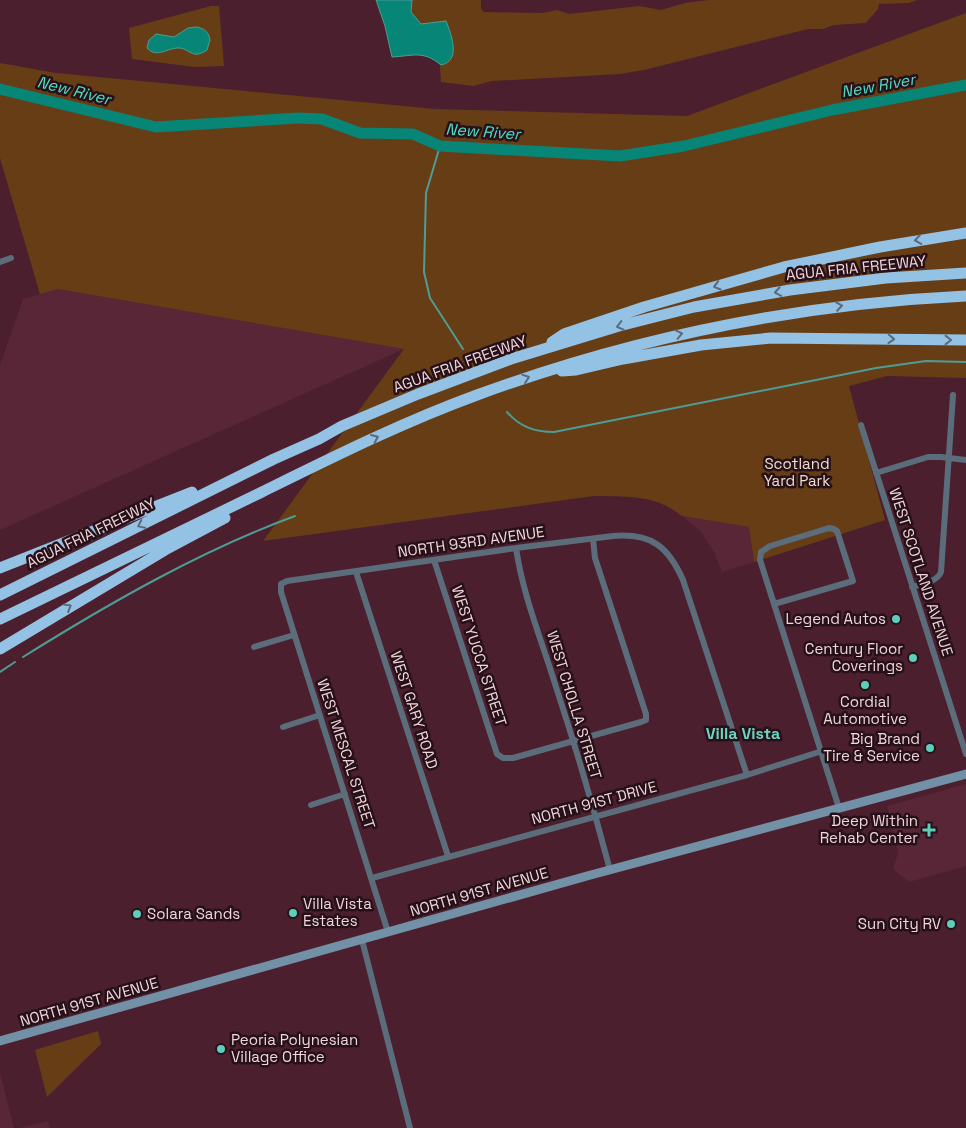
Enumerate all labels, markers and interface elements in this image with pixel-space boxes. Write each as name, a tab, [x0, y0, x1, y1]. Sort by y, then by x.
water label: New River	[839, 68, 919, 102]
water label: New River	[35, 71, 115, 110]
water label: New River	[445, 118, 523, 145]
one-way arrow	[913, 235, 922, 245]
street label: AGUA FRIA FREEWAY	[785, 251, 927, 284]
one-way arrow	[713, 281, 721, 291]
one-way arrow	[774, 286, 783, 296]
one-way arrow	[834, 302, 843, 312]
one-way arrow	[615, 320, 624, 331]
street label: AGUA FRIA FREEWAY	[390, 330, 529, 397]
one-way arrow	[674, 330, 682, 340]
one-way arrow	[887, 334, 895, 344]
one-way arrow	[944, 335, 952, 345]
one-way arrow	[521, 374, 530, 384]
one-way arrow	[370, 434, 379, 445]
park label: Scotland Yard Park	[764, 454, 830, 490]
street label: WEST SCOTLAND AVENUE	[885, 485, 958, 658]
street label: AGUA FRIA FREEWAY	[23, 493, 158, 572]
one-way arrow	[137, 519, 146, 529]
street label: NORTH 93RD AVENUE	[396, 522, 545, 561]
street label: WEST YUCCA STREET	[448, 583, 511, 729]
one-way arrow	[62, 604, 71, 614]
place label: Legend Autos	[786, 609, 886, 628]
marker: Legend Autos	[890, 613, 902, 625]
street label: WEST CHOLLA STREET	[543, 628, 606, 782]
place label: Century Floor Coverings	[805, 639, 903, 675]
street label: WEST GARY ROAD	[386, 649, 442, 771]
marker: Century Floor Coverings	[907, 652, 919, 664]
street label: WEST MESCAL STREET	[313, 676, 380, 831]
marker: Cordial Automotive	[859, 679, 871, 691]
place label: Cordial Automotive	[823, 692, 907, 728]
district label: Villa Vista	[706, 723, 780, 744]
place label: Big Brand Tire & Service	[823, 729, 920, 765]
marker: Big Brand Tire & Service	[924, 742, 936, 754]
street label: NORTH 91ST DRIVE	[529, 777, 659, 828]
place label: Deep Within Rehab Center	[820, 811, 918, 847]
marker: Deep Within Rehab Center	[922, 823, 936, 837]
street label: NORTH 91ST AVENUE	[408, 863, 550, 920]
place label: Villa Vista Estates	[303, 894, 372, 930]
place label: Solara Sands	[147, 904, 240, 923]
marker: Villa Vista Estates	[287, 907, 299, 919]
marker: Solara Sands	[131, 908, 143, 920]
place label: Sun City RV	[858, 914, 941, 933]
marker: Sun City RV	[945, 918, 957, 930]
street label: NORTH 91ST AVENUE	[18, 973, 160, 1030]
place label: Peoria Polynesian Village Office	[231, 1030, 358, 1066]
marker: Peoria Polynesian Village Office	[215, 1043, 227, 1055]

